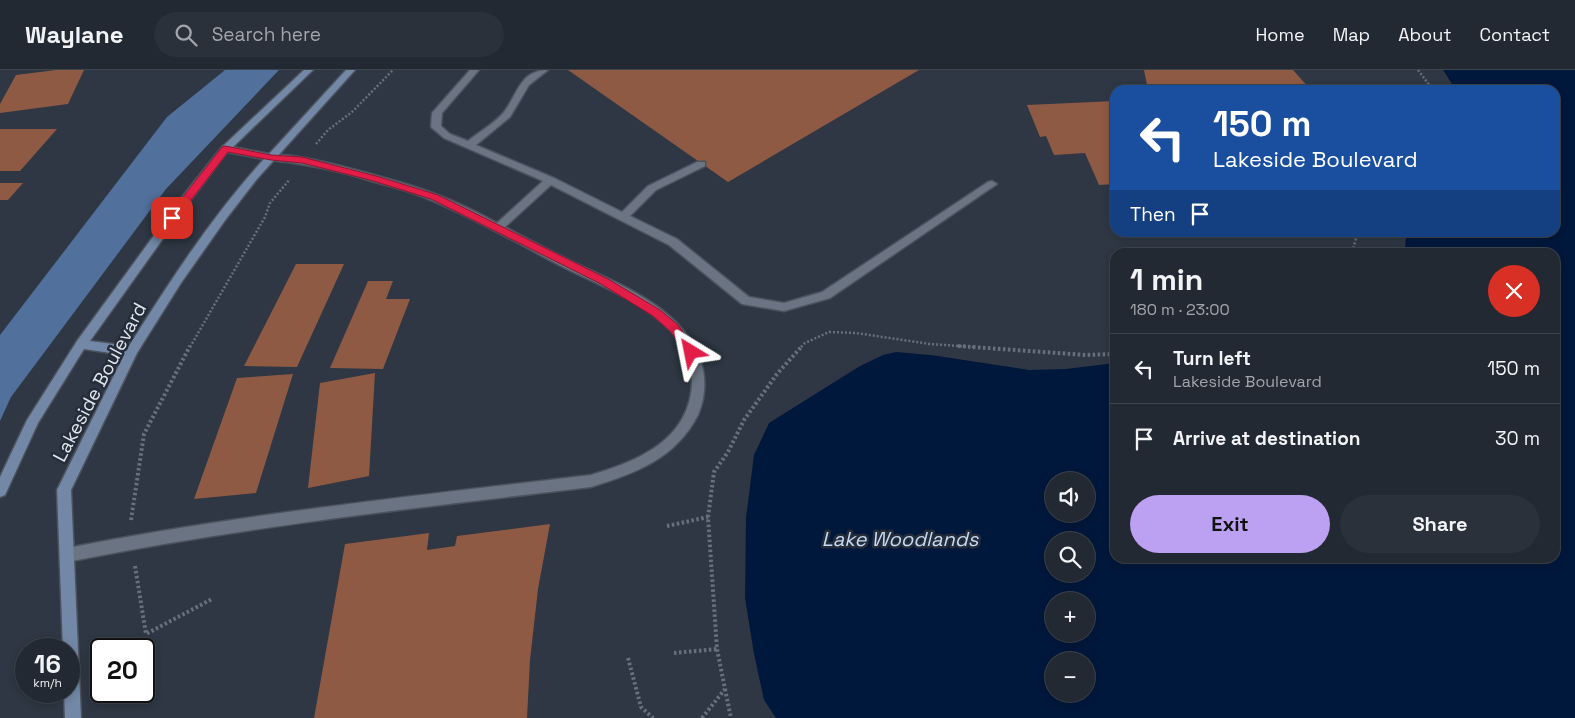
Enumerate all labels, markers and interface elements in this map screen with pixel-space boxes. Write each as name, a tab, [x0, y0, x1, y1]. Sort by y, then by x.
search box	[154, 12, 504, 57]
text: Waylane	[25, 19, 124, 50]
icon: search	[172, 21, 200, 49]
text: Search here	[212, 22, 321, 47]
text: Home	[1256, 23, 1305, 46]
text: Map	[1333, 23, 1370, 46]
text: About	[1398, 23, 1452, 46]
text: Contact	[1480, 23, 1550, 46]
text: 150 m	[1213, 102, 1311, 146]
icon: left	[1130, 105, 1195, 170]
text: Lakeside Boulevard	[1213, 145, 1418, 173]
pin	[151, 197, 193, 239]
icon: arrive	[1186, 200, 1214, 228]
text: Then	[1130, 202, 1176, 227]
icon: arrive	[158, 204, 186, 232]
text: 1 min	[1130, 260, 1203, 299]
button: close	[1488, 265, 1540, 317]
street label: Lakeside Boulevard	[47, 298, 152, 466]
text: 180 m · 23:00	[1130, 299, 1230, 320]
position arrow	[664, 325, 716, 377]
text: Turn left	[1173, 346, 1251, 371]
icon: left	[1130, 355, 1158, 383]
text: 150 m	[1487, 356, 1540, 381]
text: Lakeside Boulevard	[1173, 371, 1322, 392]
icon: arrive	[1130, 425, 1158, 453]
text: Arrive at destination	[1173, 426, 1361, 451]
text: 30 m	[1495, 426, 1540, 451]
map controls	[1045, 472, 1095, 702]
button: sound	[1045, 472, 1095, 522]
button: Exit	[1130, 495, 1330, 553]
button: Share	[1340, 495, 1540, 553]
water label: Lake Woodlands	[822, 526, 980, 552]
button: search	[1045, 532, 1095, 582]
button: +	[1045, 592, 1095, 642]
speed limit sign: 20	[90, 638, 155, 703]
text: 16	[34, 648, 61, 680]
button: −	[1045, 652, 1095, 702]
text: km/h	[33, 675, 62, 691]

